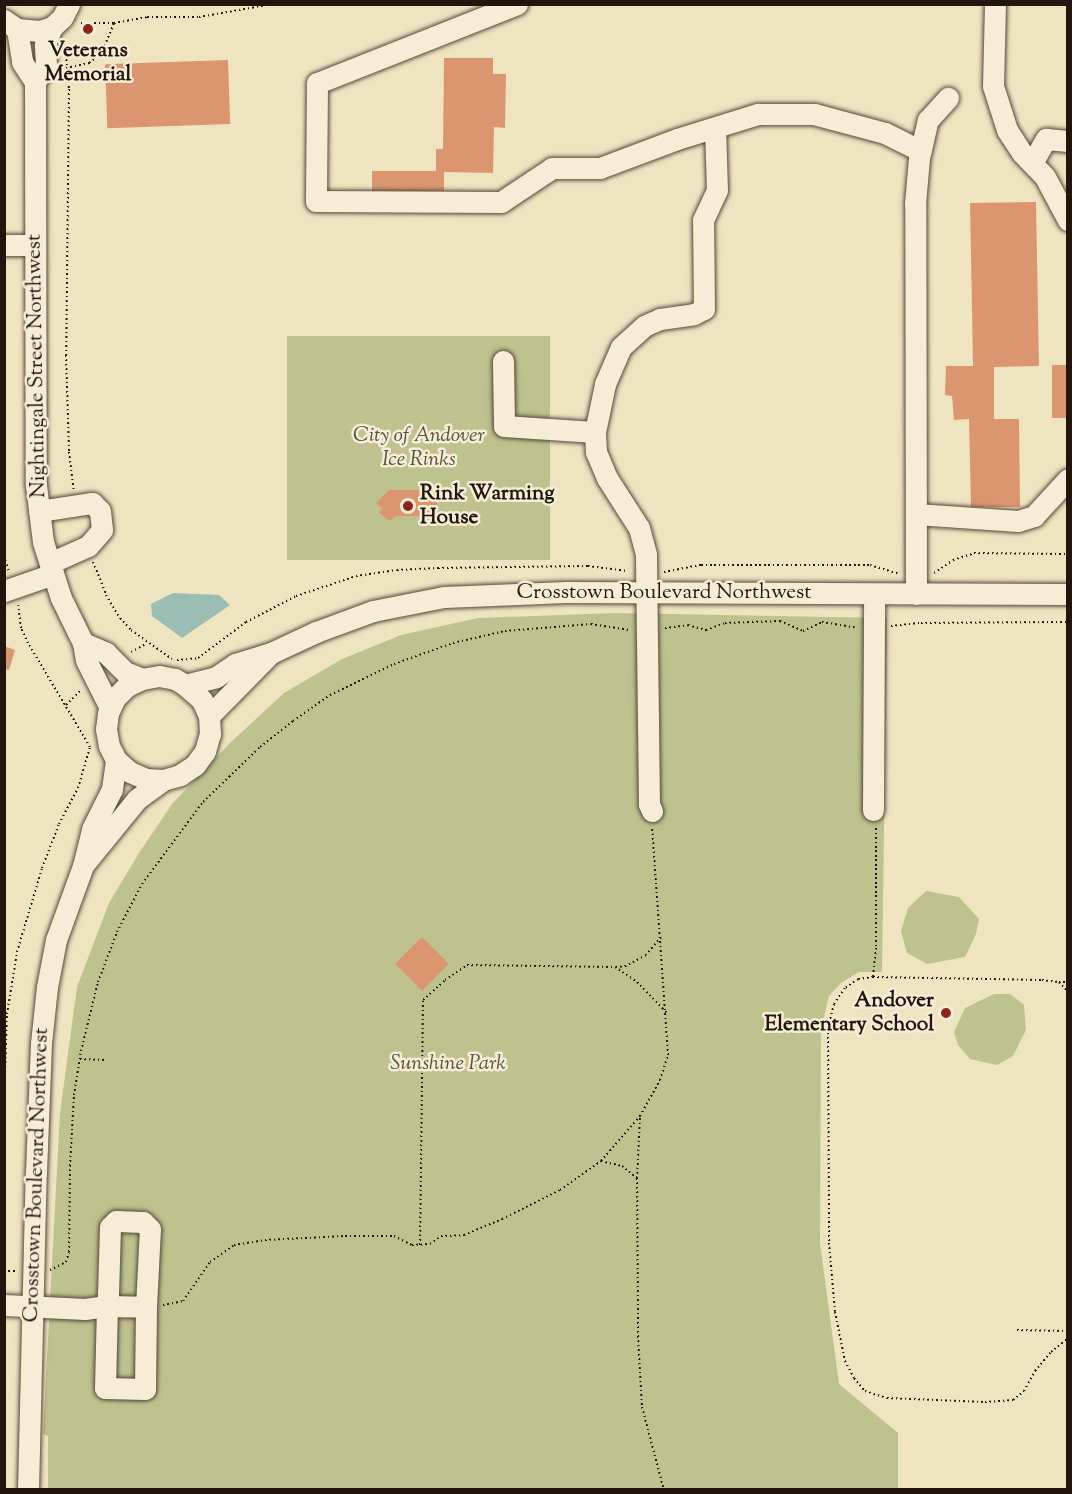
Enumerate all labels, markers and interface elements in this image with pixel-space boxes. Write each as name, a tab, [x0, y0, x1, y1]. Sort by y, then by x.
marker: Veterans Memorial	[81, 22, 95, 36]
place label: Veterans Memorial	[45, 38, 131, 88]
street label: Nightingale Street Northwest	[22, 234, 52, 498]
park label: City of Andover Ice Rinks	[353, 423, 485, 473]
place label: Rink Warming House	[420, 481, 555, 531]
marker: Rink Warming House	[401, 499, 415, 513]
street label: Crosstown Boulevard Northwest	[516, 580, 812, 606]
place label: Andover Elementary School	[765, 988, 934, 1038]
marker: Andover Elementary School	[939, 1006, 953, 1020]
street label: Crosstown Boulevard Northwest	[19, 1027, 55, 1323]
park label: Sunshine Park	[390, 1051, 506, 1077]

